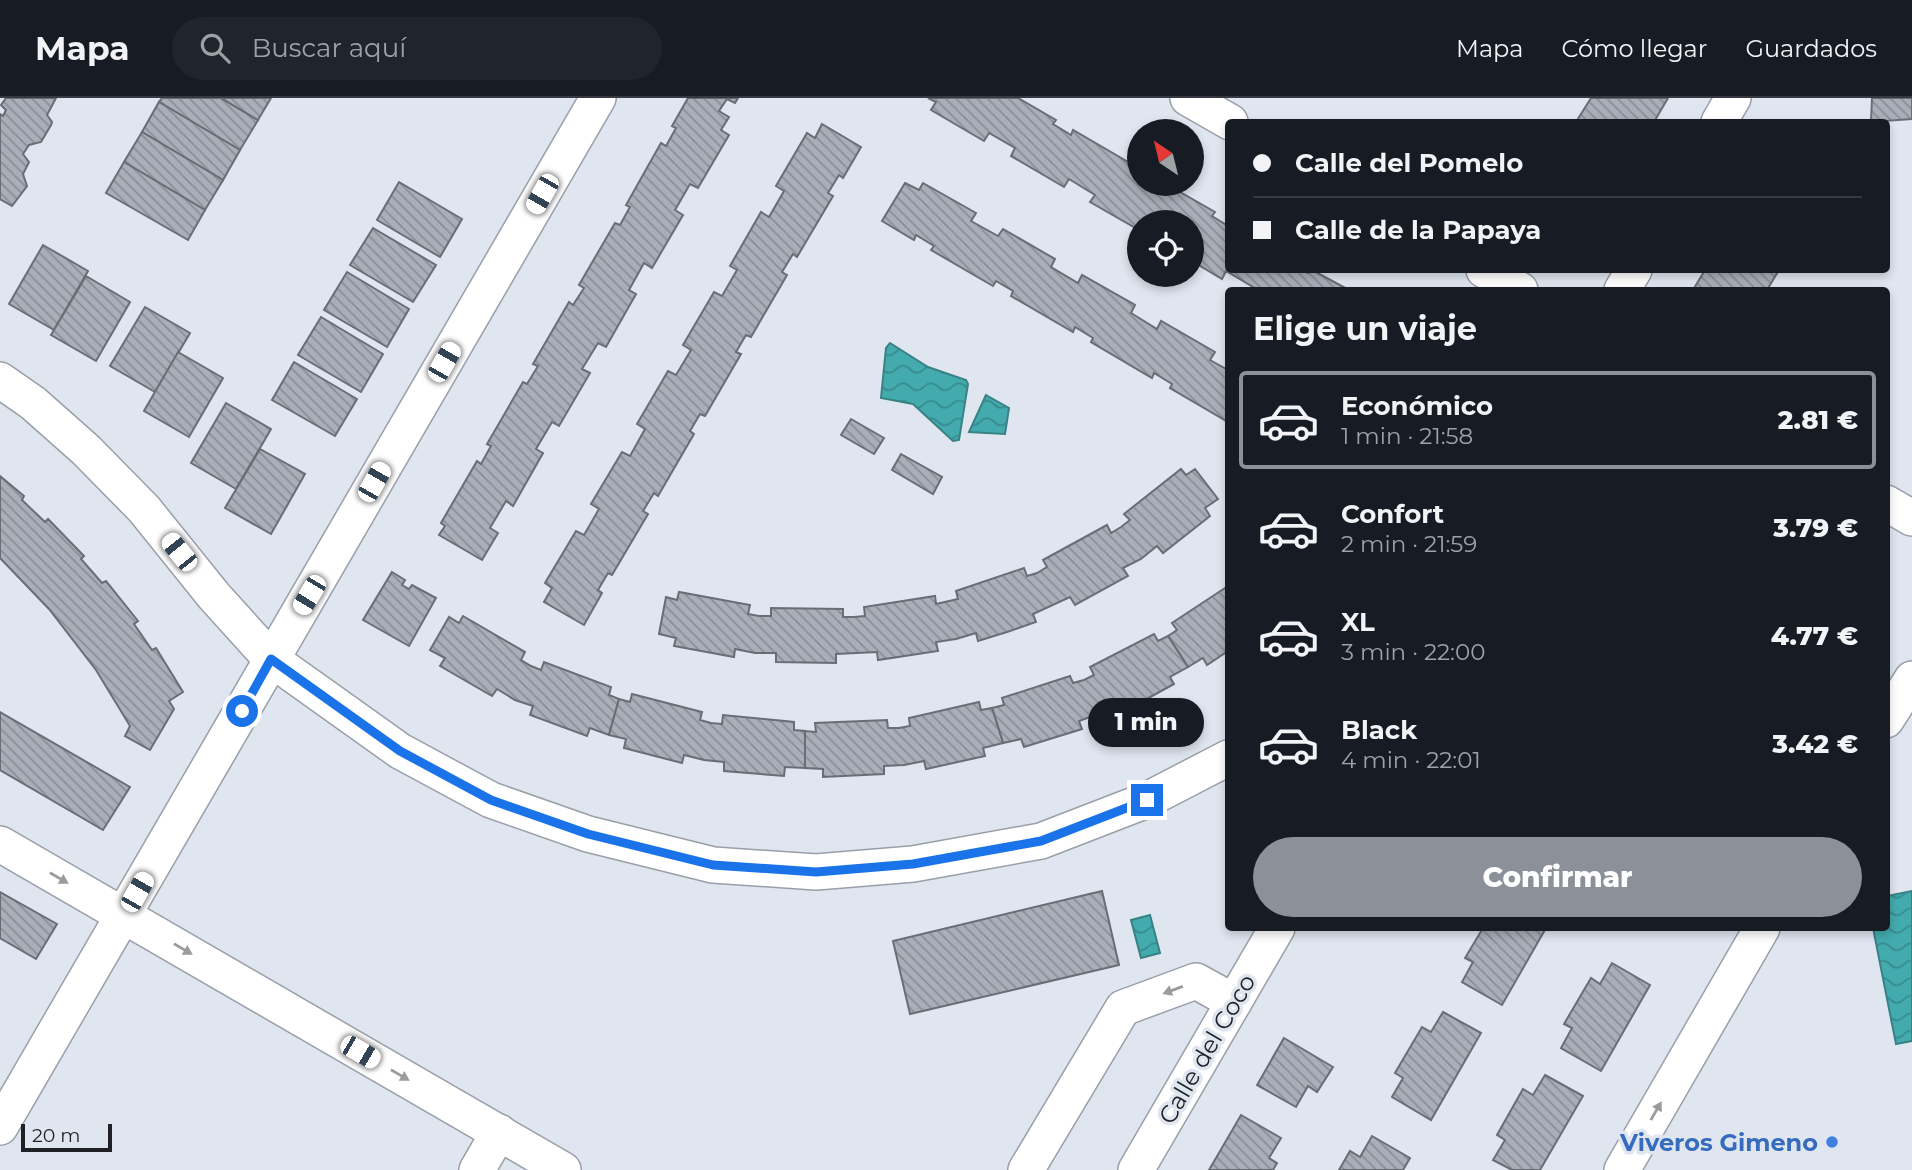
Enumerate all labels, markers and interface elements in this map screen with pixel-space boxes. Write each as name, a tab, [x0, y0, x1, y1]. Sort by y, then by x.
search box	[172, 17, 662, 80]
text: Mapa	[35, 28, 130, 68]
icon: search	[196, 29, 234, 67]
text: Buscar aquí	[252, 32, 406, 64]
text: Mapa	[1456, 34, 1523, 63]
text: Cómo llegar	[1561, 34, 1707, 63]
text: Guardados	[1745, 34, 1877, 63]
north arrow	[1127, 119, 1204, 196]
map controls	[1127, 119, 1204, 287]
text: Calle del Pomelo	[1295, 147, 1523, 179]
car	[523, 171, 562, 217]
button: locate	[1127, 210, 1204, 287]
text: Calle de la Papaya	[1295, 214, 1541, 246]
text: Elige un viaje	[1253, 309, 1477, 348]
car	[425, 339, 464, 385]
icon: car	[1257, 389, 1320, 452]
text: Económico	[1341, 390, 1493, 422]
text: 2.81 €	[1778, 404, 1858, 436]
text: 1 min · 21:58	[1341, 422, 1473, 450]
car	[355, 459, 394, 505]
icon: car	[1257, 497, 1320, 560]
text: Confort	[1341, 498, 1444, 530]
text: 3.79 €	[1773, 512, 1858, 544]
car	[158, 529, 201, 575]
text: 2 min · 21:59	[1341, 530, 1477, 558]
car	[290, 572, 329, 618]
icon: car	[1257, 605, 1320, 668]
text: XL	[1341, 606, 1375, 638]
text: 4.77 €	[1771, 620, 1858, 652]
text: 3 min · 22:00	[1341, 638, 1485, 666]
route start	[226, 695, 258, 727]
callout: 1 min	[1089, 698, 1205, 748]
text: 1 min	[1114, 708, 1178, 736]
icon: car	[1257, 713, 1320, 776]
text: Black	[1341, 714, 1417, 746]
text: 3.42 €	[1772, 728, 1858, 760]
text: 4 min · 22:01	[1341, 746, 1481, 774]
route end	[1131, 784, 1163, 816]
button: Confirmar	[1253, 837, 1862, 917]
car	[118, 869, 157, 915]
one-way arrow	[50, 872, 69, 884]
one-way arrow	[173, 942, 192, 955]
street label: Calle del Coco	[1152, 969, 1262, 1129]
one-way arrow	[1162, 985, 1183, 996]
car	[337, 1032, 384, 1072]
one-way arrow	[391, 1069, 410, 1081]
one-way arrow	[1650, 1101, 1662, 1121]
scale bar	[21, 1121, 112, 1153]
text: 20 m	[32, 1124, 80, 1147]
place label: Viveros Gimeno	[1619, 1128, 1818, 1157]
marker: Viveros Gimeno	[1824, 1134, 1840, 1150]

